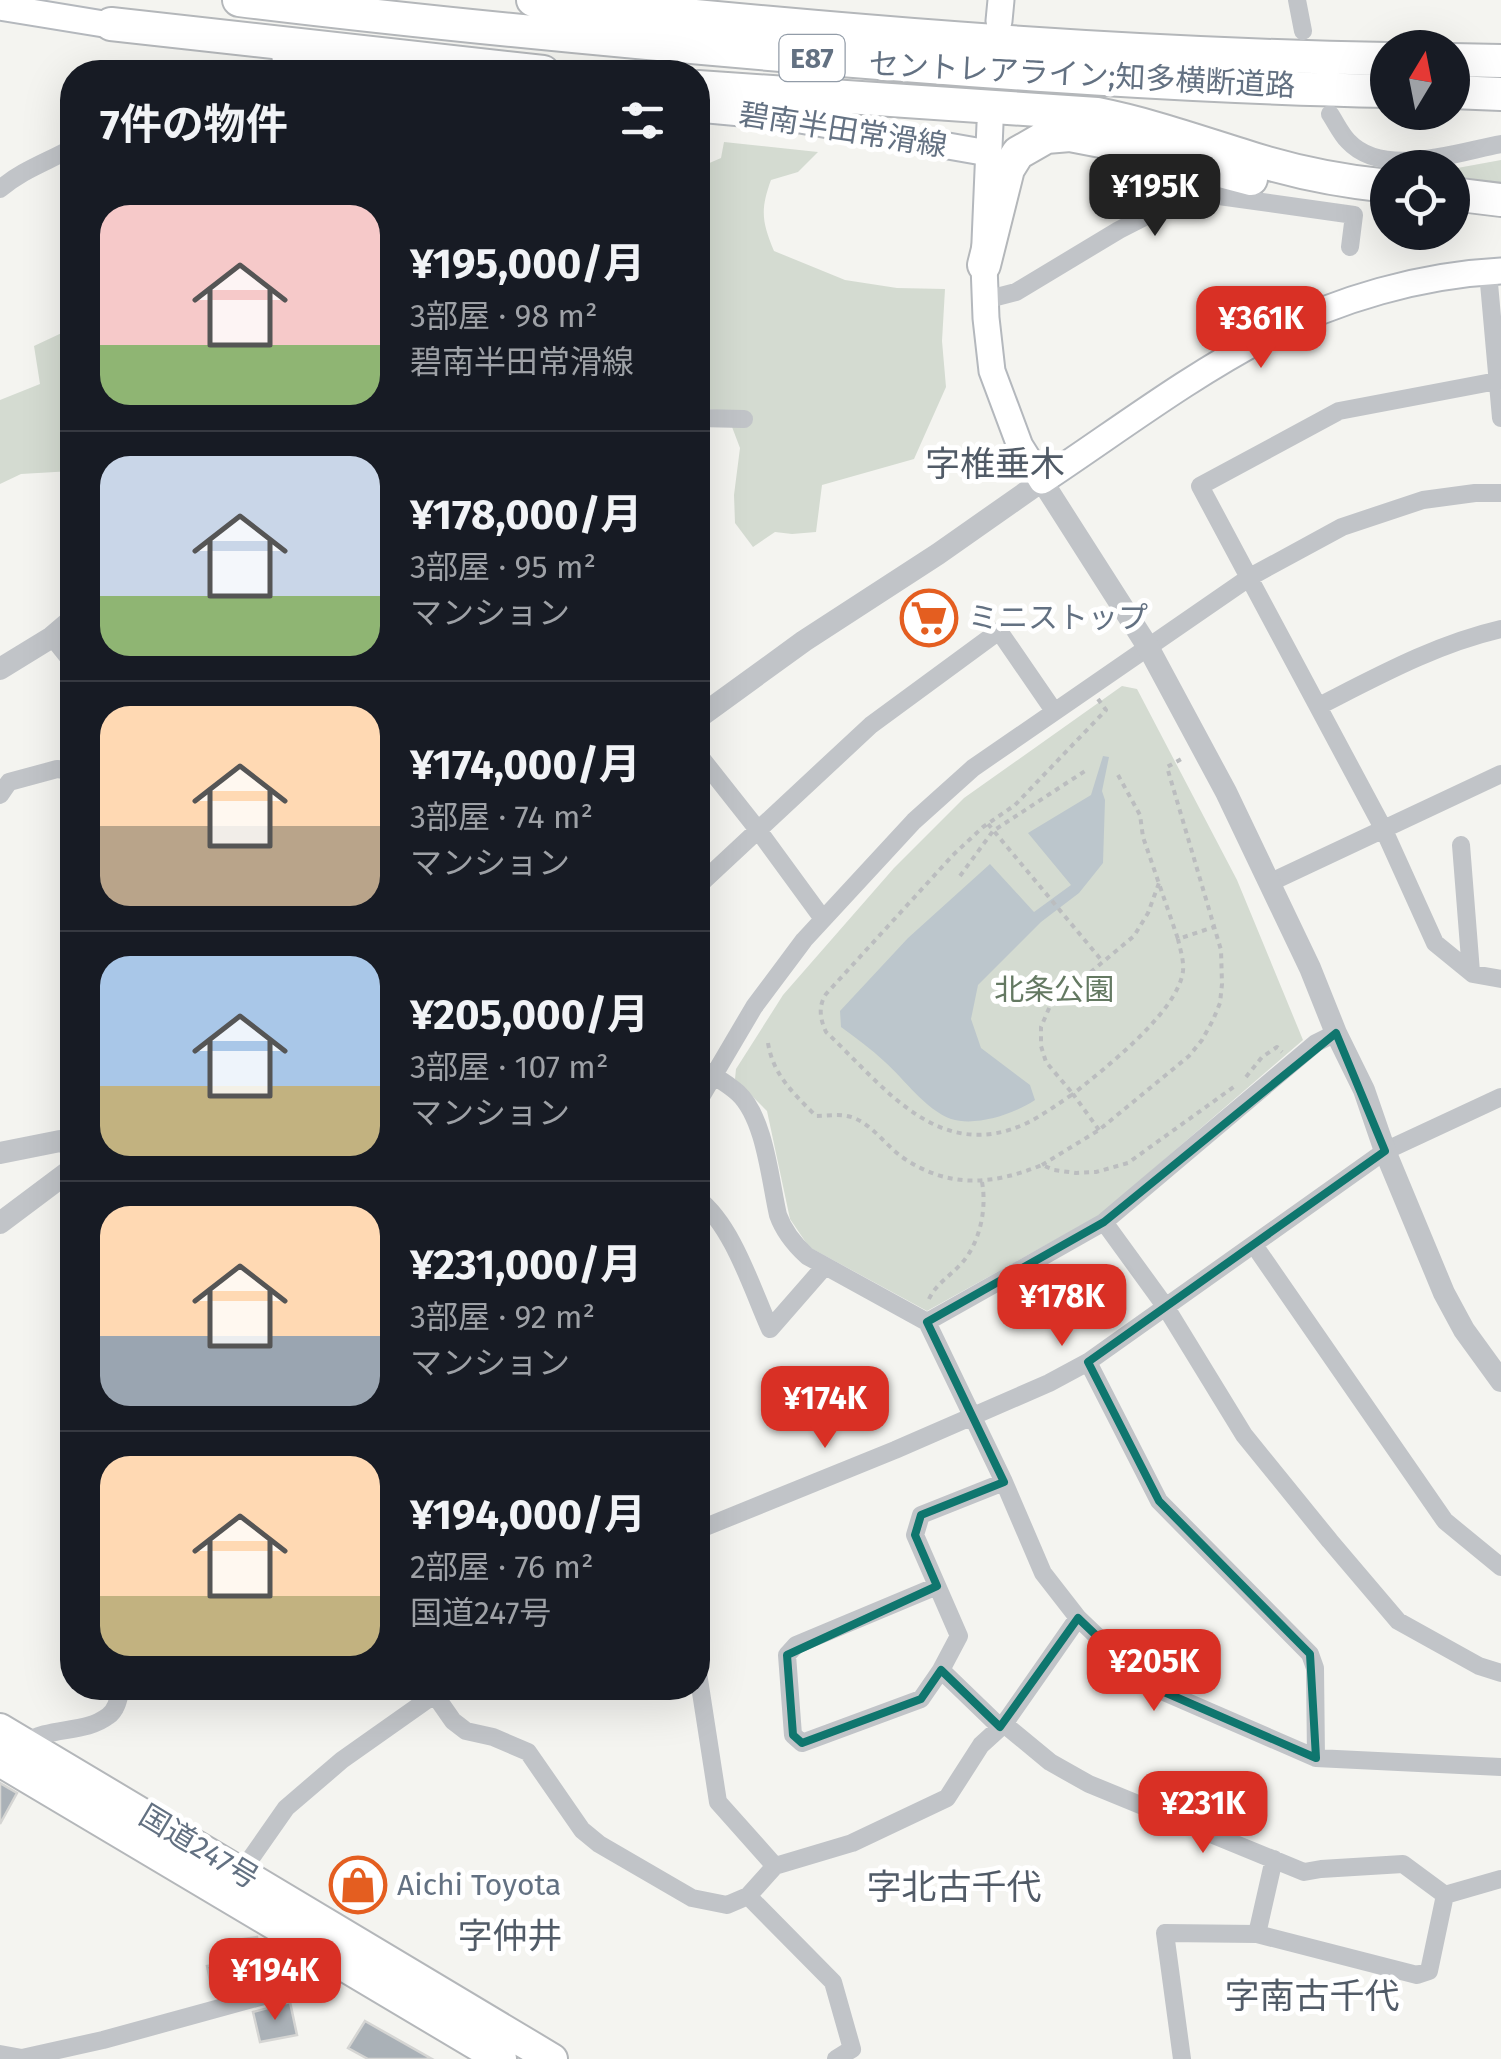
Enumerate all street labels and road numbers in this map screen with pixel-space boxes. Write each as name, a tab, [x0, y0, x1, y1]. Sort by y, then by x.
road number: E87	[780, 35, 844, 81]
street label: セントレアライン;知多横断道路	[868, 46, 1296, 104]
street label: 碧南半田常滑線	[736, 96, 950, 164]
street label: 国道247号	[133, 1797, 265, 1897]

